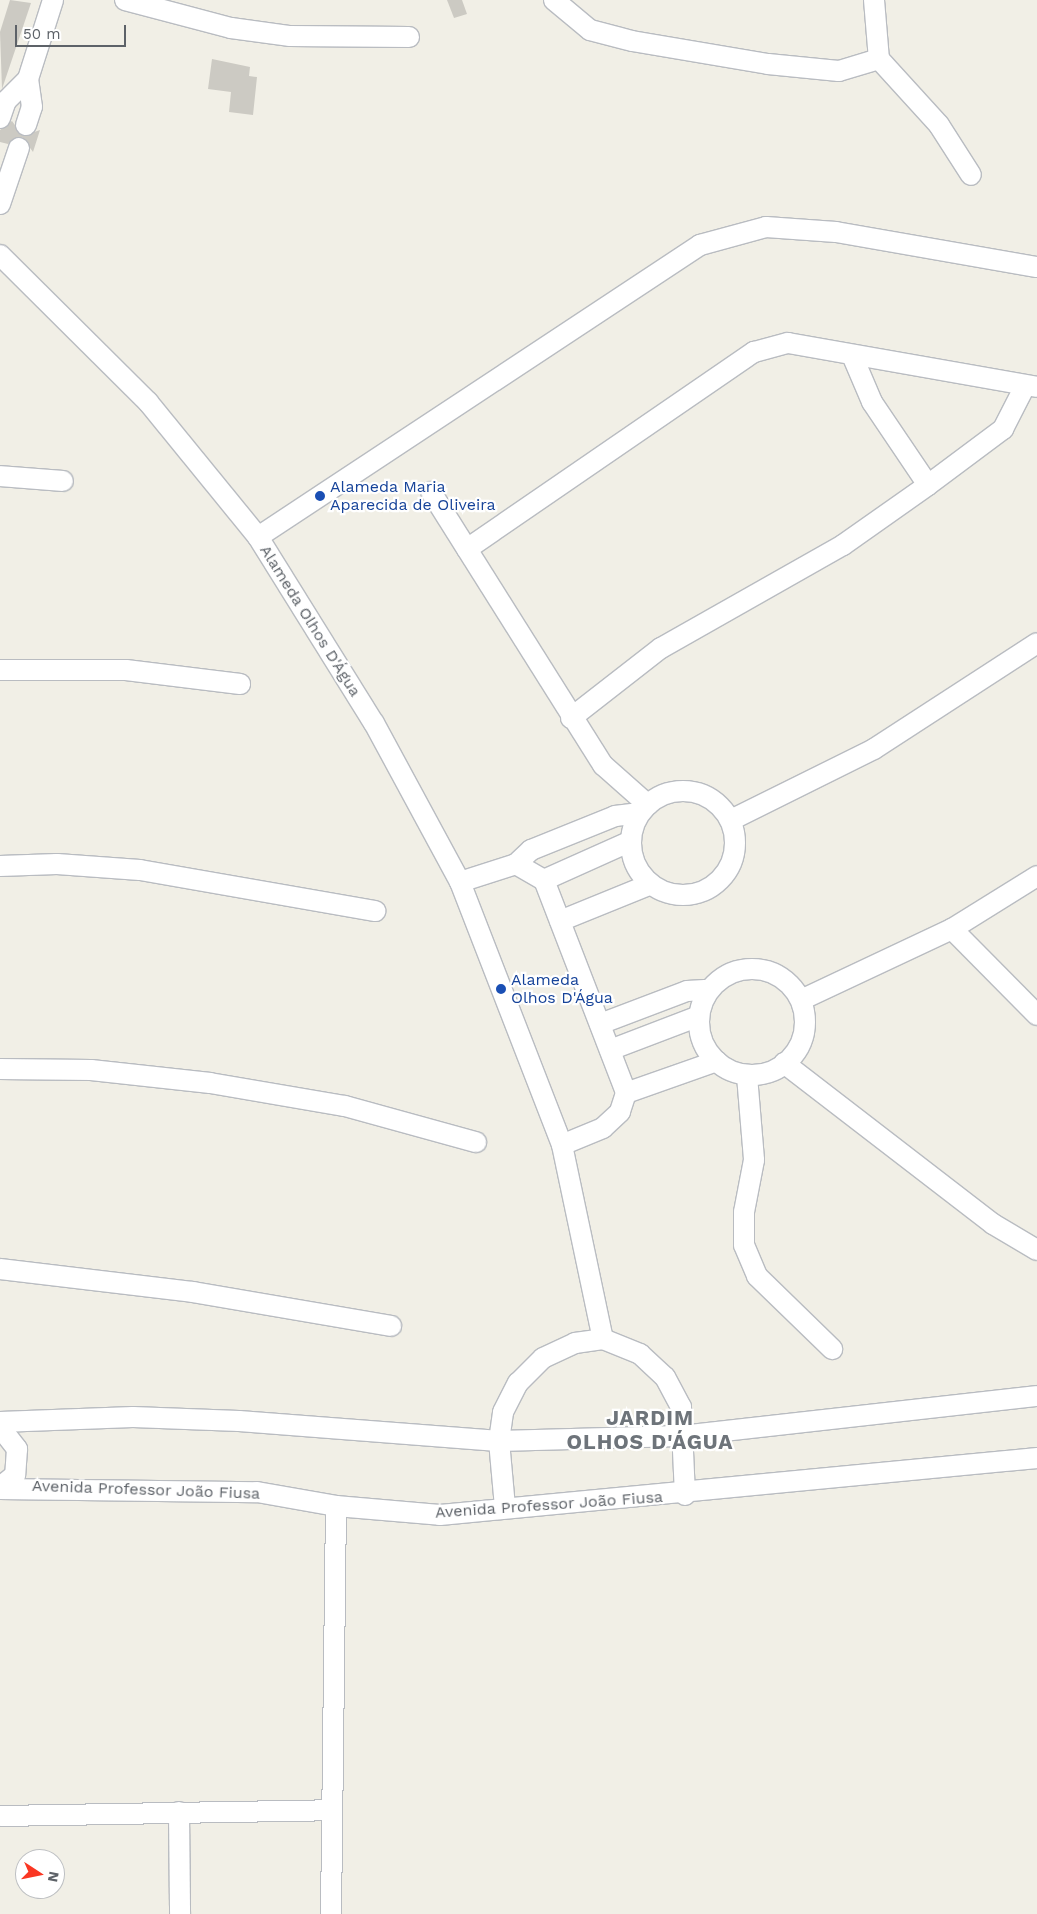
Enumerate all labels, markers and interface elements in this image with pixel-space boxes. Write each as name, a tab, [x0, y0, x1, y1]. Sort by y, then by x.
scale bar	[18, 15, 129, 47]
text: 50 m	[23, 25, 60, 43]
place label: Alameda Maria Aparecida de Oliveira	[330, 477, 496, 515]
marker: Alameda Maria Aparecida de Oliveira	[314, 490, 326, 502]
street label: Alameda Olhos D'Água	[255, 542, 365, 700]
place label: Alameda Olhos D'Água	[511, 970, 613, 1008]
marker: Alameda Olhos D'Água	[495, 983, 507, 995]
district label: JARDIM OLHOS D'ÁGUA	[565, 1405, 735, 1455]
street label: Avenida Professor João Fiusa	[31, 1476, 261, 1504]
street label: Avenida Professor João Fiusa	[434, 1487, 664, 1523]
north arrow	[15, 1849, 65, 1899]
text: N	[45, 1870, 63, 1883]

